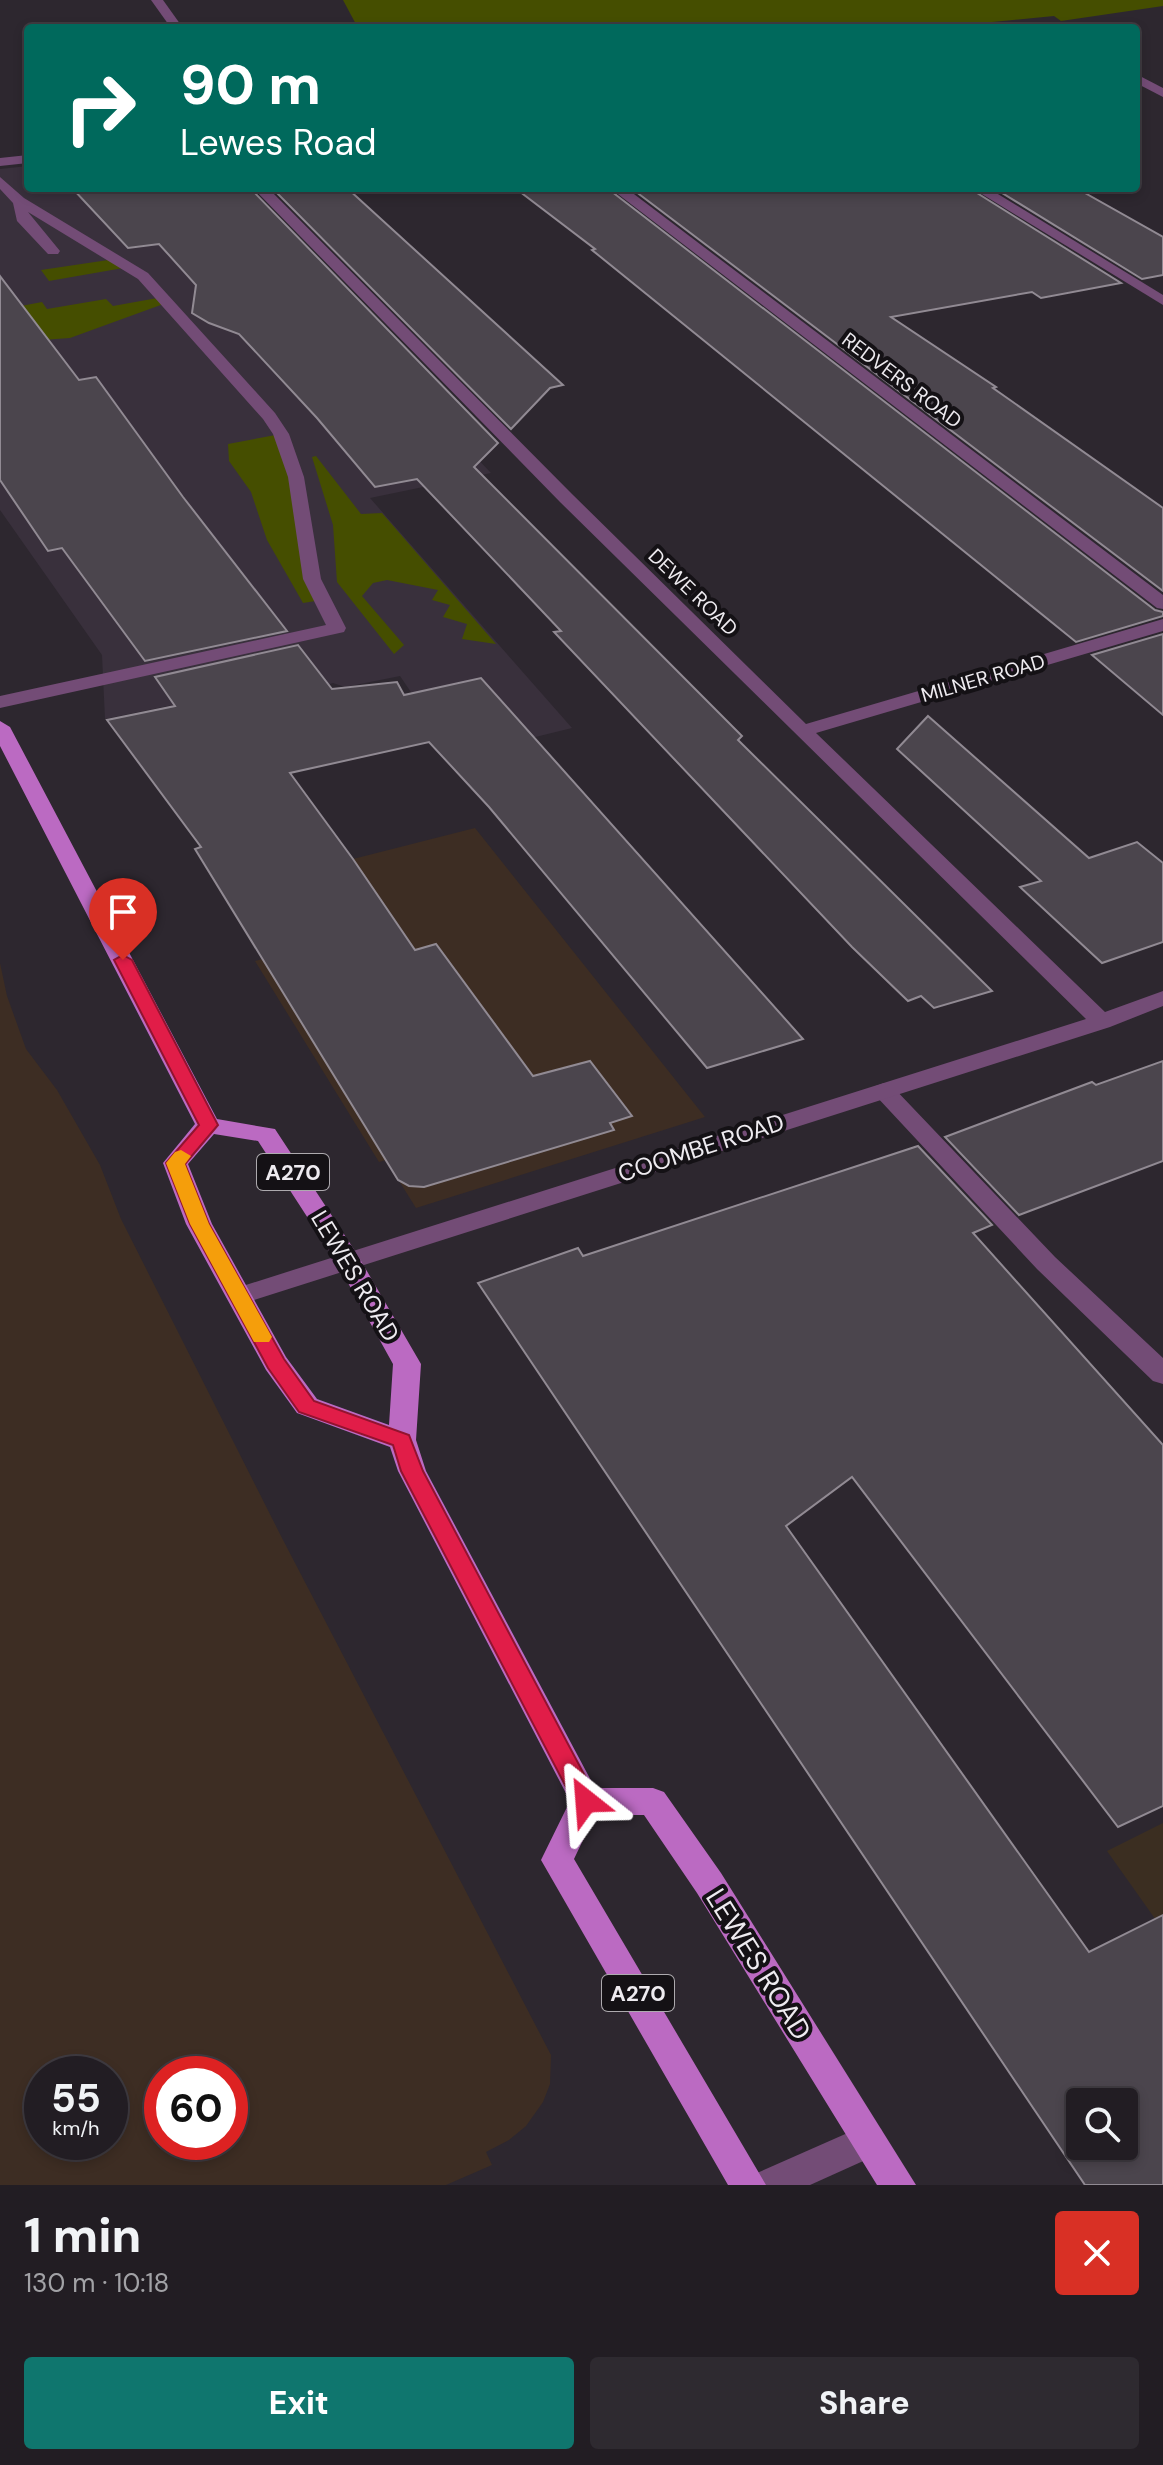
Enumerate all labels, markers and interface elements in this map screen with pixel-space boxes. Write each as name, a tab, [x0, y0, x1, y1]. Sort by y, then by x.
text: 90 m	[180, 48, 321, 121]
icon: right	[48, 56, 152, 160]
text: Lewes Road	[180, 119, 377, 166]
street label: REDVERS ROAD	[837, 327, 967, 433]
street label: DEWE ROAD	[643, 543, 743, 641]
street label: MILNER ROAD	[918, 648, 1048, 708]
pin	[89, 878, 157, 960]
icon: arrive	[101, 890, 145, 934]
street label: COOMBE ROAD	[614, 1106, 788, 1189]
road number: A270	[257, 1154, 329, 1190]
street label: LEWES ROAD	[304, 1205, 407, 1347]
position arrow	[544, 1759, 628, 1843]
street label: LEWES ROAD	[697, 1882, 820, 2047]
road number: A270	[602, 1975, 674, 2011]
speed limit sign: 60	[144, 2056, 248, 2160]
text: 55	[51, 2072, 101, 2124]
map controls	[1066, 2088, 1138, 2160]
button: search	[1066, 2088, 1138, 2160]
text: km/h	[52, 2115, 100, 2141]
text: 1 min	[24, 2204, 141, 2267]
button: close	[1055, 2211, 1139, 2295]
text: 130 m · 10:18	[24, 2266, 169, 2300]
button: Exit	[24, 2357, 574, 2449]
button: Share	[590, 2357, 1139, 2449]

